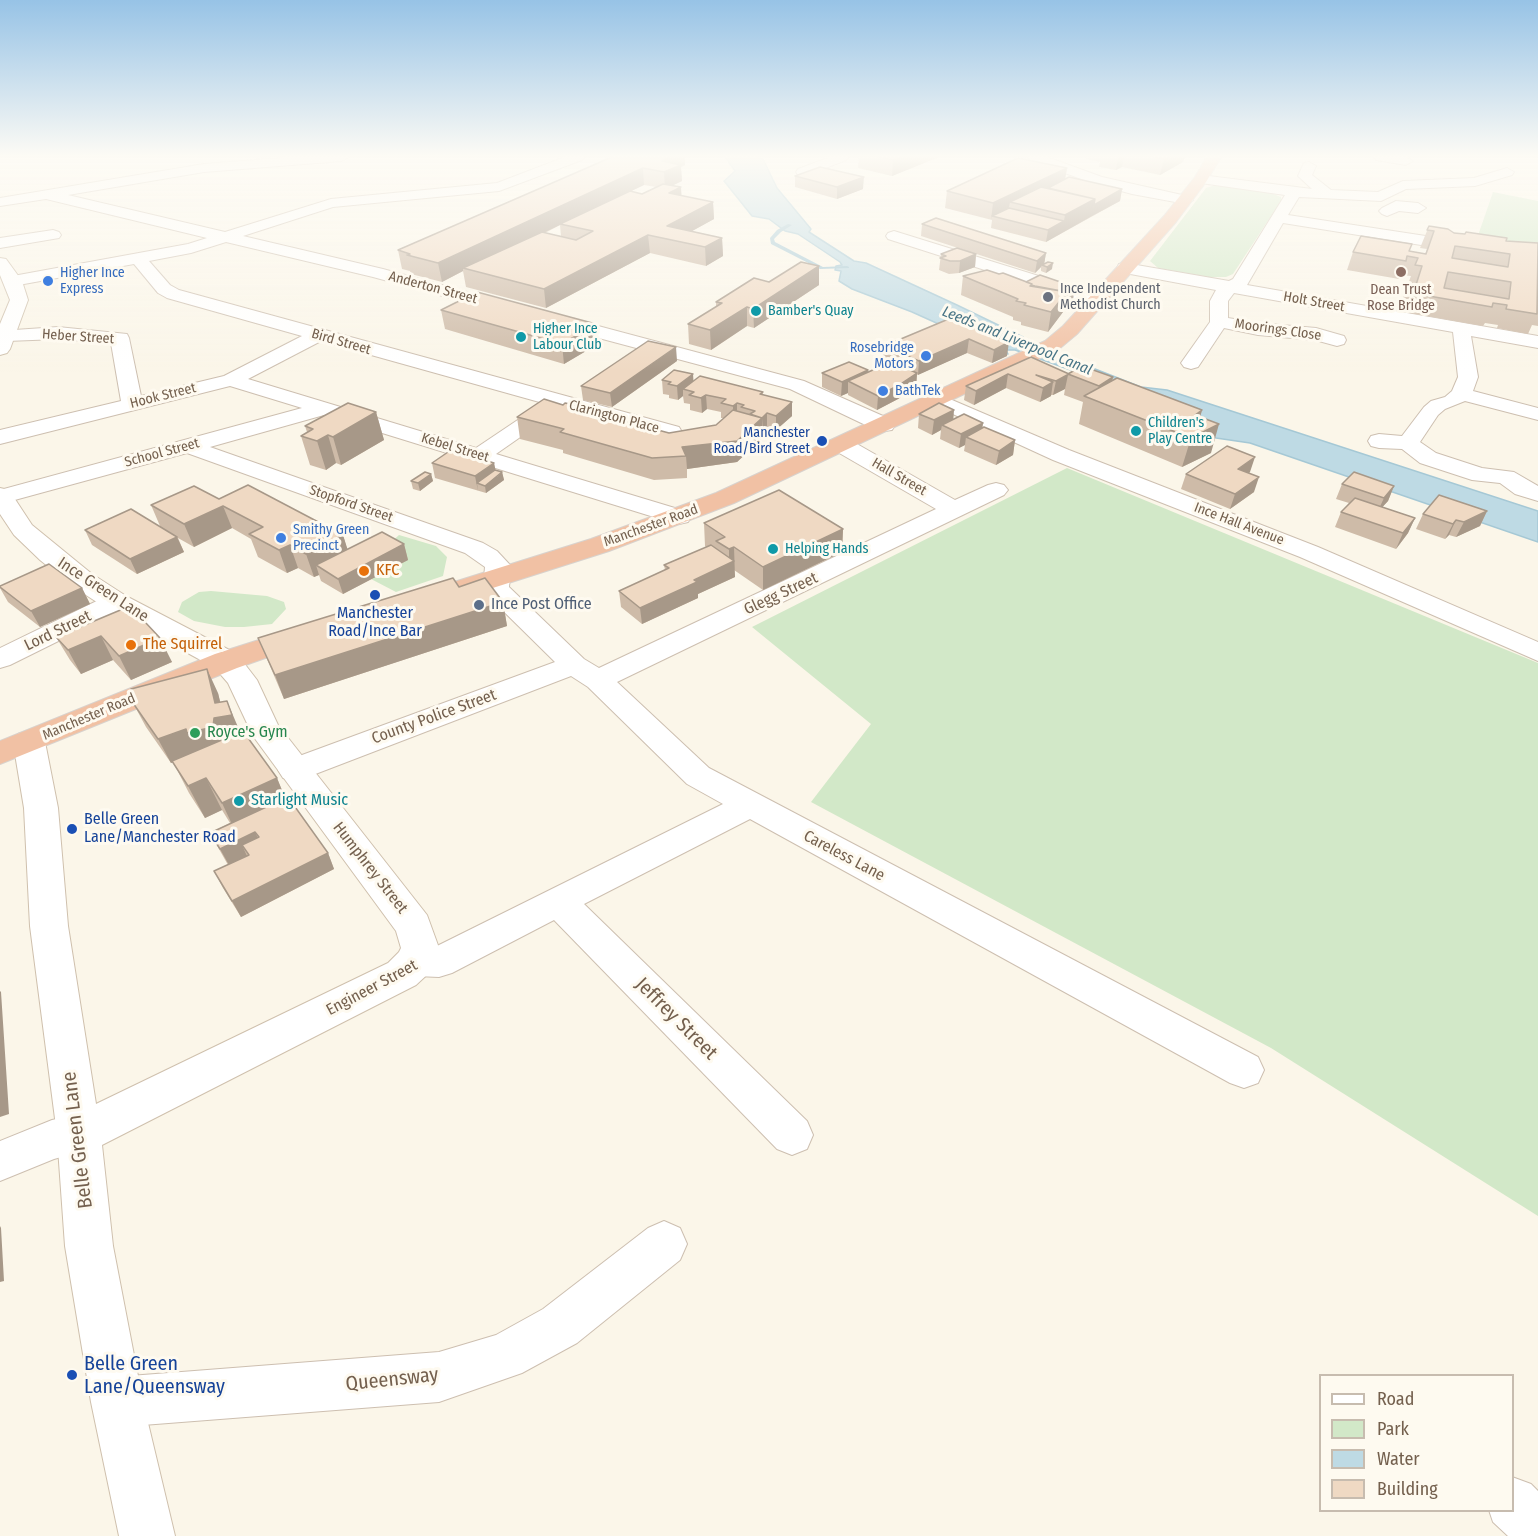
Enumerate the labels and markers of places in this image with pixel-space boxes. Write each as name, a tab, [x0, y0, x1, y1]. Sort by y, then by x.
place label: Higher Ince Express	[60, 265, 125, 298]
marker: Dean Trust Rose Bridge	[1394, 265, 1408, 279]
marker: Higher Ince Express	[41, 274, 55, 288]
place label: Ince Independent Methodist Church	[1060, 281, 1161, 314]
place label: Dean Trust Rose Bridge	[1367, 282, 1435, 314]
marker: Ince Independent Methodist Church	[1041, 290, 1055, 304]
place label: Bamber's Quay	[768, 303, 854, 319]
marker: Bamber's Quay	[749, 304, 763, 318]
place label: Higher Ince Labour Club	[533, 321, 602, 354]
marker: Higher Ince Labour Club	[514, 330, 528, 344]
place label: Rosebridge Motors	[850, 340, 914, 372]
marker: Rosebridge Motors	[919, 349, 933, 363]
place label: BathTek	[895, 383, 941, 399]
marker: BathTek	[876, 384, 890, 398]
place label: Children's Play Centre	[1148, 415, 1212, 448]
marker: Children's Play Centre	[1129, 424, 1143, 438]
place label: Manchester Road/Bird Street	[714, 425, 810, 458]
marker: Manchester Road/Bird Street	[815, 434, 829, 448]
place label: Smithy Green Precinct	[293, 522, 369, 554]
marker: Smithy Green Precinct	[274, 531, 288, 545]
place label: Helping Hands	[785, 541, 869, 557]
marker: Helping Hands	[766, 542, 780, 556]
place label: KFC	[376, 561, 399, 581]
marker: KFC	[357, 564, 371, 578]
marker: Manchester Road/Ince Bar	[368, 588, 382, 602]
place label: Ince Post Office	[491, 595, 592, 615]
marker: Ince Post Office	[472, 598, 486, 612]
place label: Manchester Road/Ince Bar	[328, 604, 422, 642]
place label: The Squirrel	[143, 635, 222, 655]
marker: The Squirrel	[124, 638, 138, 652]
place label: Royce's Gym	[207, 723, 287, 743]
marker: Royce's Gym	[188, 726, 202, 740]
place label: Starlight Music	[251, 791, 348, 811]
marker: Starlight Music	[232, 794, 246, 808]
place label: Belle Green Lane/Manchester Road	[84, 810, 236, 848]
marker: Belle Green Lane/Manchester Road	[65, 822, 79, 836]
place label: Belle Green Lane/Queensway	[84, 1352, 225, 1399]
marker: Belle Green Lane/Queensway	[65, 1368, 79, 1382]

